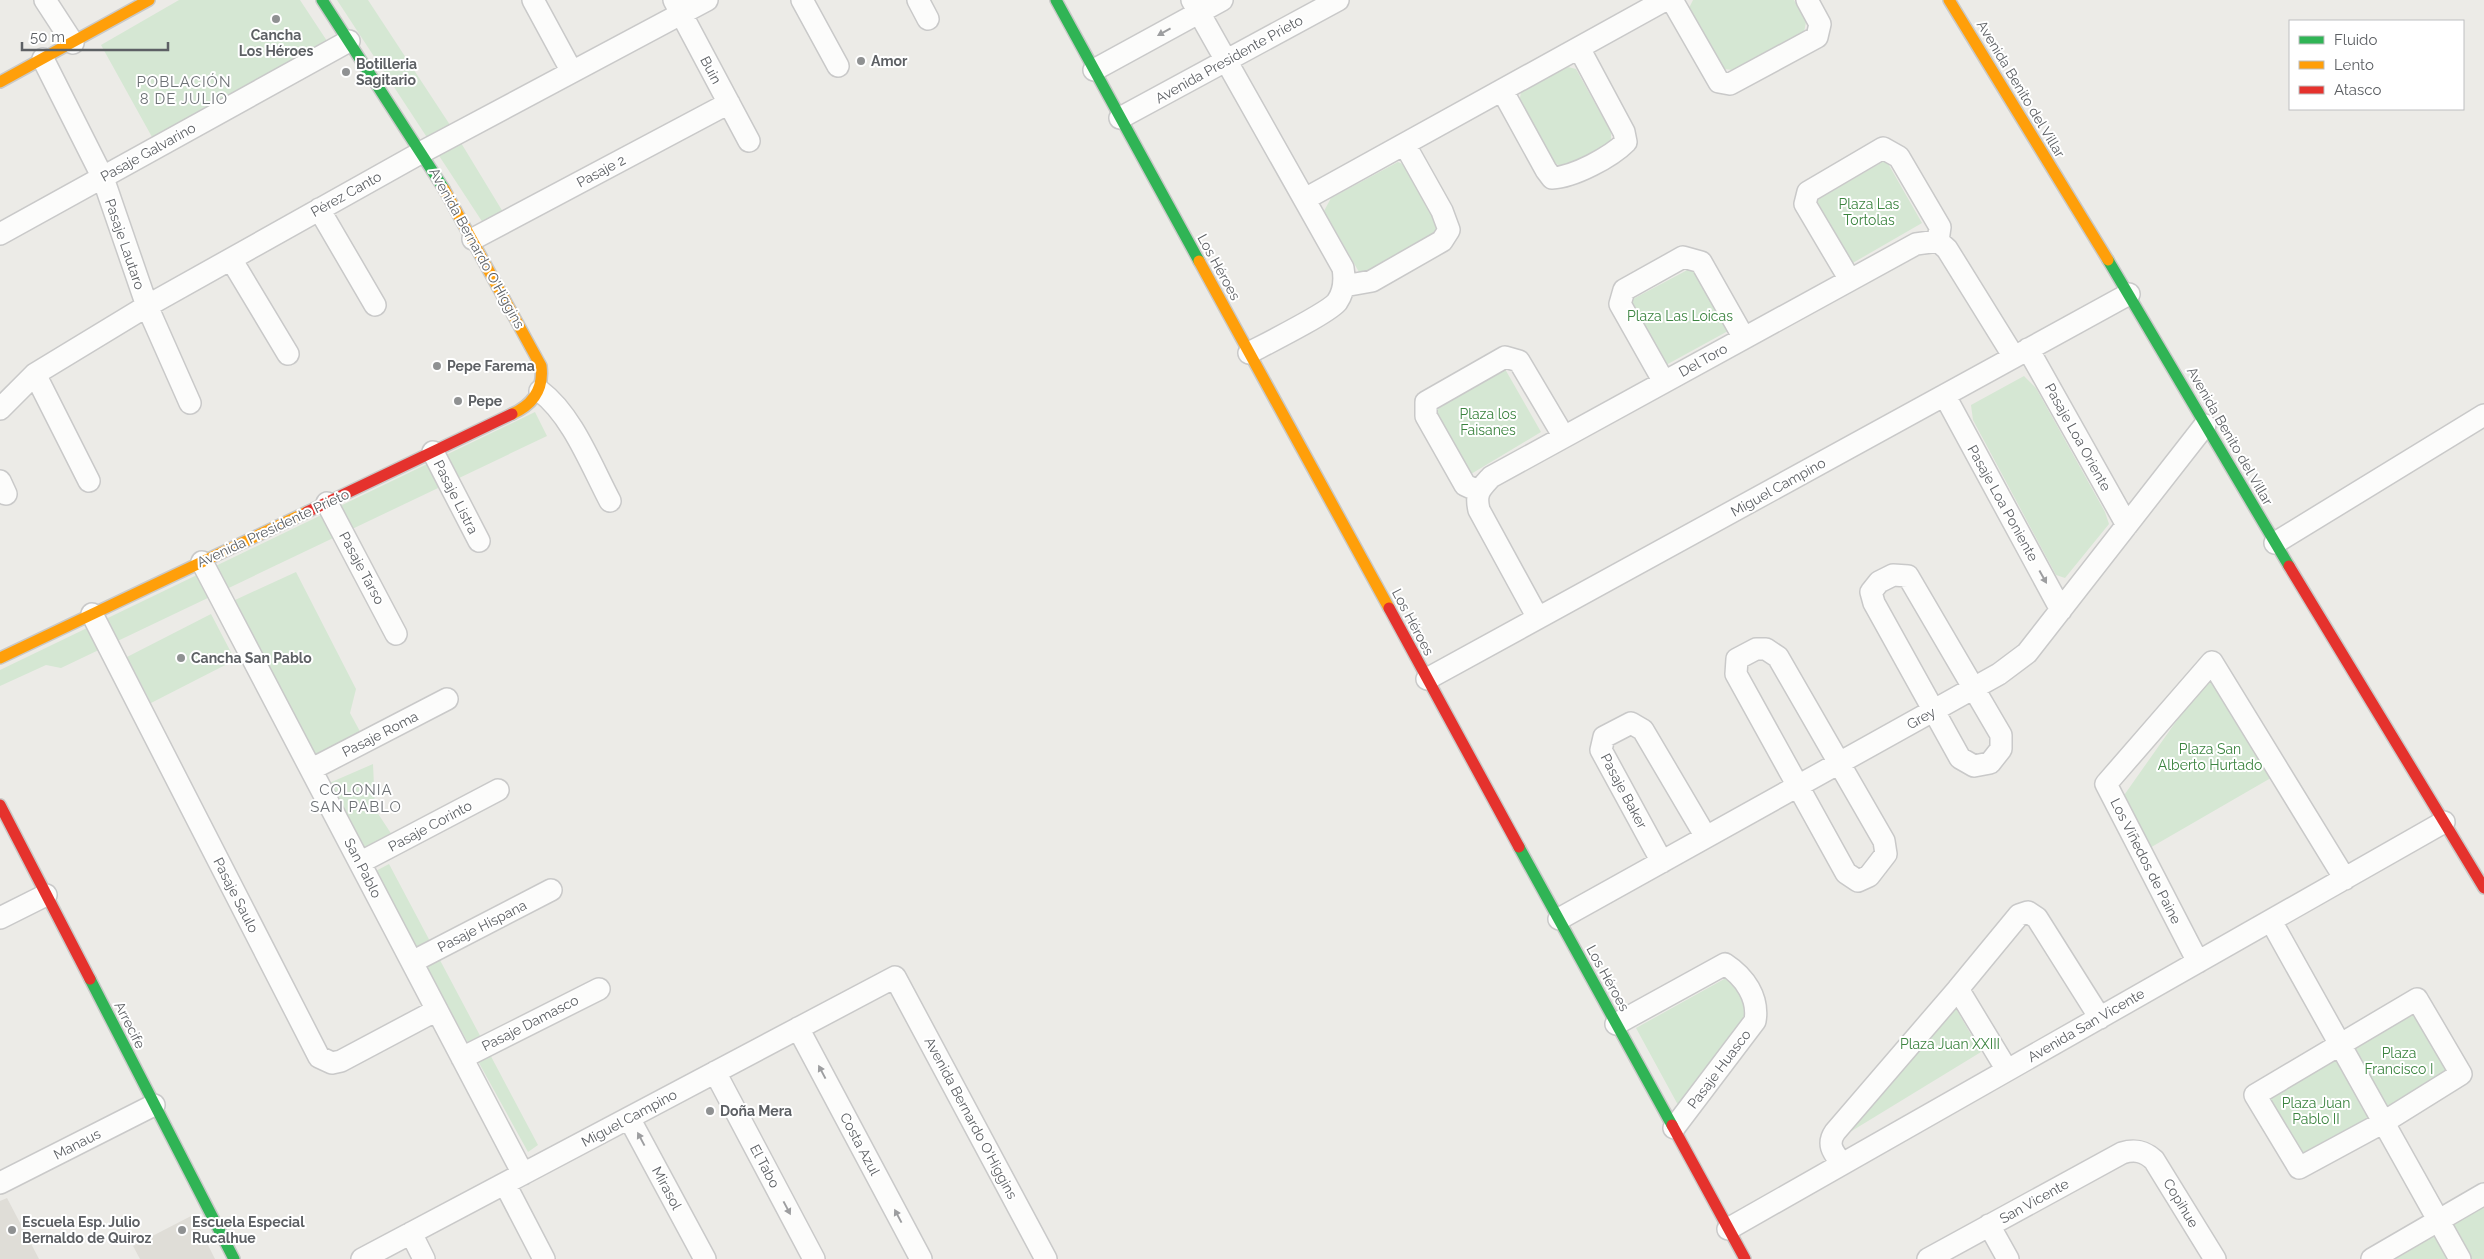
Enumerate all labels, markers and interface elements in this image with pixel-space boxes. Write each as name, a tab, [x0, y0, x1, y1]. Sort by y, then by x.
street label: Avenida Presidente Prieto	[1152, 12, 1306, 106]
marker: Cancha Los Héroes	[270, 13, 282, 25]
street label: Avenida Benito del Villar	[1974, 18, 2068, 160]
scale bar	[22, 20, 169, 52]
legend	[2289, 20, 2464, 110]
place label: Cancha Los Héroes	[239, 27, 313, 59]
text: 50 m	[30, 28, 65, 46]
one-way arrow	[1157, 28, 1171, 36]
text: Fluido	[2334, 31, 2377, 49]
place label: Amor	[871, 53, 908, 69]
street label: Buin	[697, 54, 725, 86]
marker: Amor	[855, 55, 867, 67]
place label: Botilleria Sagitario	[356, 56, 417, 88]
text: Lento	[2334, 56, 2374, 74]
marker: Botilleria Sagitario	[340, 66, 352, 78]
district label: POBLACIÓN 8 DE JULIO	[137, 73, 231, 108]
text: Atasco	[2334, 81, 2381, 99]
street label: Pasaje Galvarino	[98, 119, 198, 185]
street label: Pasaje 2	[574, 152, 628, 190]
street label: Avenida Bernardo O'Higgins	[426, 165, 528, 331]
street label: Pérez Canto	[308, 168, 384, 220]
street label: Pasaje Lautaro	[102, 196, 148, 292]
park label: Plaza Las Tortolas	[1839, 196, 1900, 228]
street label: Los Héroes	[1194, 231, 1244, 303]
park label: Plaza Las Loicas	[1627, 308, 1733, 324]
street label: Del Toro	[1676, 340, 1730, 380]
place label: Pepe Farema	[447, 358, 535, 374]
marker: Pepe Farema	[431, 360, 443, 372]
street label: Avenida Benito del Villar	[2184, 364, 2276, 508]
street label: Pasaje Loa Oriente	[2042, 380, 2114, 494]
place label: Pepe	[468, 393, 503, 409]
marker: Pepe	[452, 395, 464, 407]
park label: Plaza los Faisanes	[1459, 406, 1517, 438]
street label: Pasaje Loa Poniente	[1964, 442, 2042, 564]
street label: Miguel Campino	[1728, 454, 1828, 520]
street label: Pasaje Listra	[431, 457, 481, 537]
street label: Avenida Presidente Prieto	[194, 486, 352, 570]
street label: Pasaje Tarso	[336, 529, 388, 607]
one-way arrow	[2039, 570, 2047, 584]
street label: Los Héroes	[1389, 586, 1437, 658]
place label: Cancha San Pablo	[191, 650, 312, 666]
marker: Cancha San Pablo	[175, 652, 187, 664]
street label: Grey	[1904, 703, 1938, 732]
street label: Pasaje Roma	[339, 708, 421, 760]
park label: Plaza San Alberto Hurtado	[2158, 741, 2262, 773]
street label: Pasaje Baker	[1598, 751, 1651, 831]
district label: COLONIA SAN PABLO	[310, 781, 402, 816]
street label: Los Viñedos de Paine	[2107, 796, 2185, 926]
street label: Pasaje Corinto	[385, 797, 475, 855]
street label: San Pablo	[341, 835, 385, 901]
street label: Pasaje Saulo	[210, 855, 262, 935]
street label: Pasaje Hispana	[435, 897, 529, 955]
street label: Los Héroes	[1583, 942, 1633, 1014]
street label: Avenida San Vicente	[2025, 985, 2147, 1065]
street label: Pasaje Damasco	[479, 992, 581, 1054]
street label: Arrecife	[111, 999, 149, 1051]
street label: Pasaje Huasco	[1684, 1026, 1754, 1112]
street label: Avenida Bernardo O'Higgins	[921, 1034, 1021, 1202]
park label: Plaza Juan XXIII	[1900, 1036, 2000, 1052]
park label: Plaza Francisco I	[2365, 1045, 2433, 1077]
one-way arrow	[818, 1065, 826, 1080]
street label: Miguel Campino	[579, 1086, 679, 1150]
park label: Plaza Juan Pablo II	[2282, 1095, 2350, 1127]
place label: Doña Mera	[720, 1103, 792, 1119]
marker: Doña Mera	[704, 1105, 716, 1117]
street label: Costa Azul	[837, 1110, 883, 1178]
street label: Manaus	[51, 1125, 103, 1163]
one-way arrow	[636, 1132, 645, 1146]
street label: El Tabo	[747, 1142, 783, 1190]
street label: Mirasol	[649, 1164, 685, 1213]
street label: San Vicente	[1997, 1175, 2071, 1227]
street label: Copihue	[2160, 1176, 2202, 1230]
one-way arrow	[783, 1201, 791, 1216]
one-way arrow	[894, 1209, 902, 1223]
place label: Escuela Esp. Julio Bernaldo de Quiroz	[22, 1214, 151, 1246]
place label: Escuela Especial Rucalhue	[192, 1214, 305, 1246]
marker: Escuela Esp. Julio Bernaldo de Quiroz	[6, 1224, 18, 1236]
marker: Escuela Especial Rucalhue	[176, 1224, 188, 1236]

